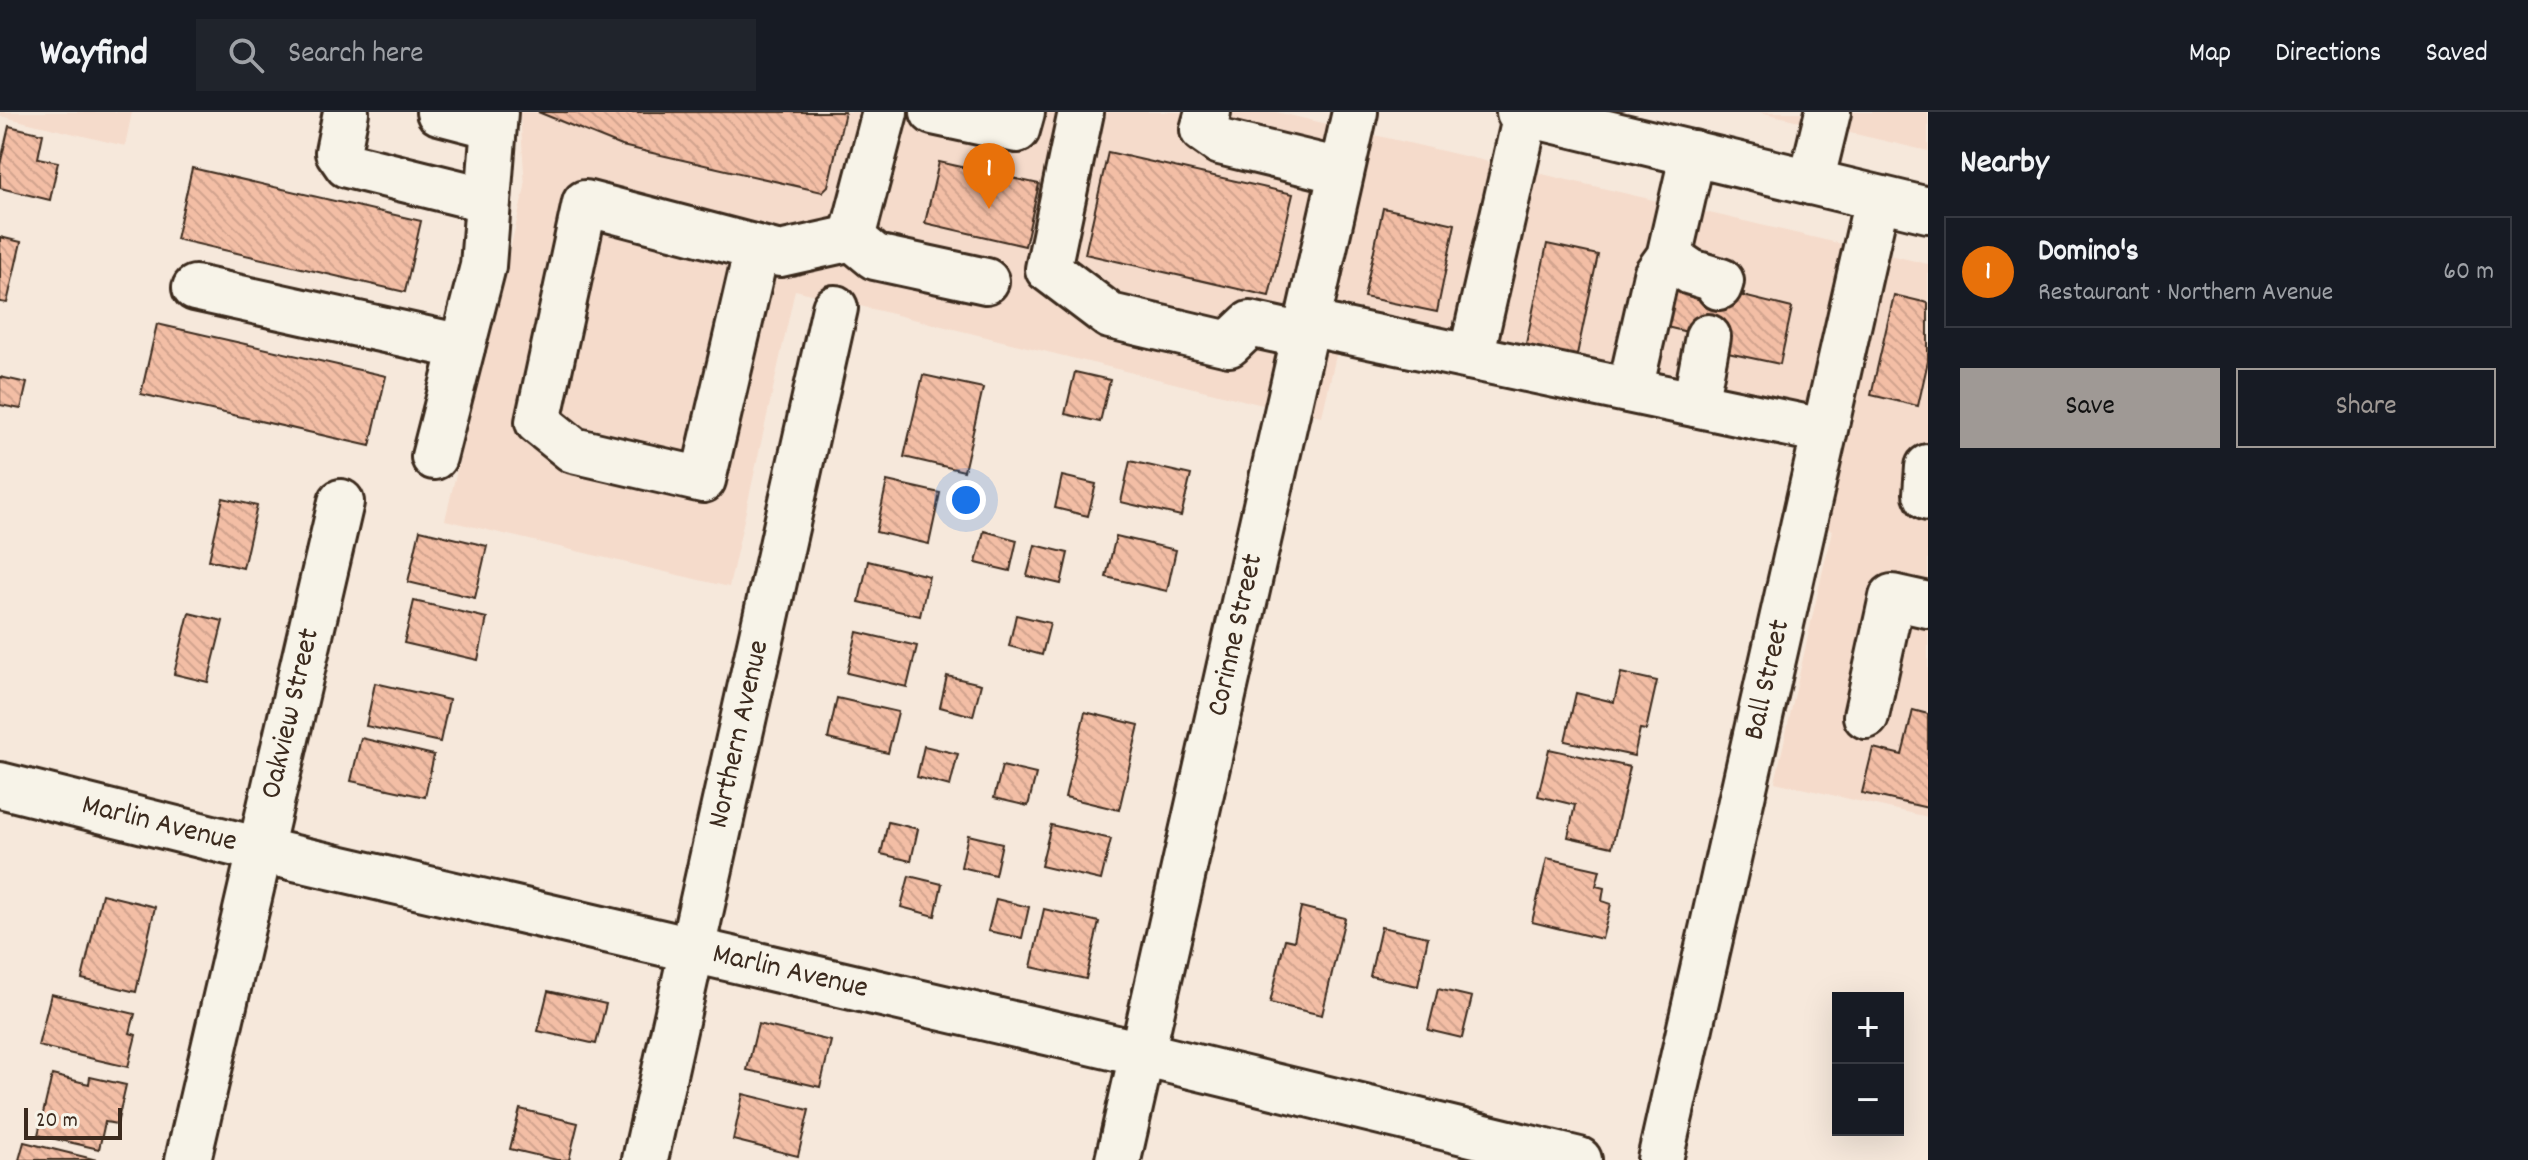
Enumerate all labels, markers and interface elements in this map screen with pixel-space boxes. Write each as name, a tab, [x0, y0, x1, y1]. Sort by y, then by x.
search box	[196, 19, 756, 91]
text: Wayfind	[40, 28, 148, 83]
icon: search	[224, 33, 268, 77]
text: Search here	[288, 34, 424, 77]
text: Map	[2189, 35, 2231, 75]
text: Directions	[2275, 35, 2381, 75]
text: Saved	[2425, 35, 2488, 75]
text: Nearby	[1960, 140, 2049, 189]
pin: 1	[963, 143, 1015, 209]
text: Domino's	[2038, 232, 2139, 275]
text: 1	[1985, 254, 1991, 291]
text: 60 m	[2443, 254, 2494, 291]
text: Restaurant · Northern Avenue	[2038, 275, 2333, 312]
button: Save	[1960, 368, 2220, 448]
button: Share	[2236, 368, 2496, 448]
your location	[946, 480, 986, 520]
street label: Corinne Street	[1197, 550, 1276, 721]
street label: Ball Street	[1734, 616, 1803, 745]
street label: Oakview Street	[251, 624, 332, 804]
street label: Northern Avenue	[698, 636, 782, 833]
street label: Marlin Avenue	[77, 785, 241, 865]
street label: Marlin Avenue	[708, 934, 872, 1011]
map controls	[1832, 992, 1904, 1136]
button: +	[1832, 992, 1904, 1064]
button: −	[1832, 1064, 1904, 1136]
scale bar	[24, 1104, 122, 1140]
text: 20 m	[36, 1106, 78, 1137]

